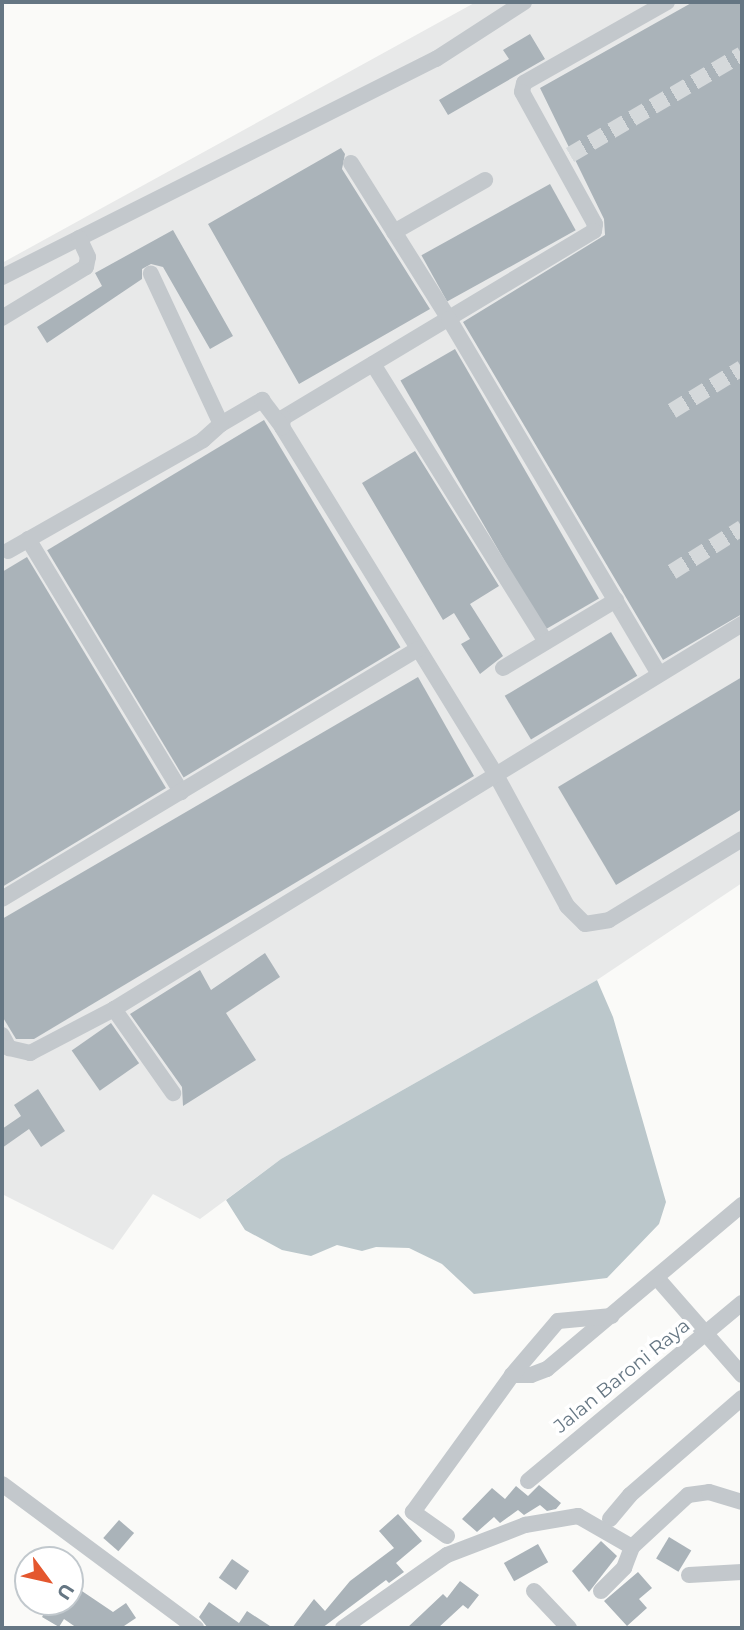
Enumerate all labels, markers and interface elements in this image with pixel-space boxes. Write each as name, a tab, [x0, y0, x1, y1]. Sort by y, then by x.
street label: Jalan Baroni Raya	[549, 1314, 695, 1438]
north arrow	[14, 1546, 84, 1616]
text: U	[52, 1579, 79, 1604]

